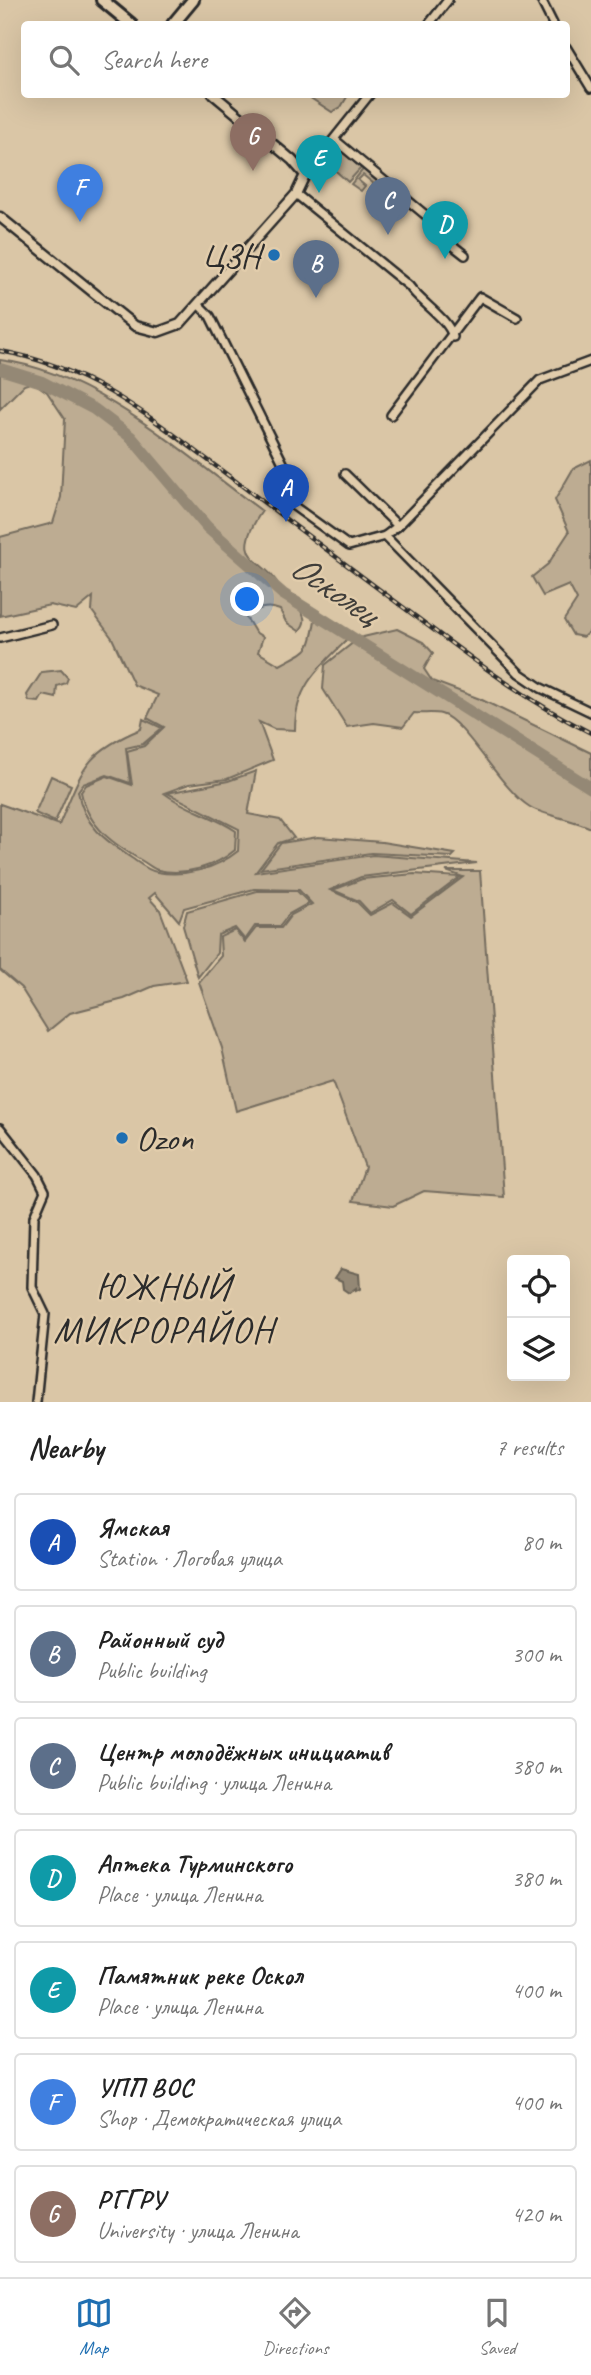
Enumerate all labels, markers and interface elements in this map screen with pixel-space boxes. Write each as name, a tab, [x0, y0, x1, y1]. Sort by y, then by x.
search box	[21, 21, 570, 98]
icon: search	[45, 41, 83, 79]
text: Search here	[101, 43, 207, 76]
pin: G	[230, 113, 276, 171]
pin: E	[296, 135, 342, 193]
pin: F	[57, 164, 103, 222]
pin: C	[365, 177, 411, 235]
pin: D	[422, 201, 468, 259]
place label: ЦЗН	[202, 233, 265, 278]
pin: B	[293, 240, 339, 298]
marker: ЦЗН	[266, 247, 282, 263]
pin: A	[263, 464, 309, 522]
water label: Осколец	[282, 543, 392, 638]
your location	[230, 582, 264, 616]
place label: Ozon	[136, 1116, 194, 1161]
marker: Ozon	[114, 1130, 130, 1146]
map controls	[507, 1255, 570, 1381]
button: locate	[507, 1255, 570, 1318]
district label: ЮЖНЫЙ МИКРОРАЙОН	[53, 1263, 279, 1353]
button: layers	[507, 1318, 570, 1381]
text: Nearby	[28, 1429, 104, 1467]
text: 7 results	[496, 1433, 563, 1462]
text: Ямская	[97, 1511, 168, 1544]
text: A	[47, 1528, 59, 1557]
text: 80 m	[522, 1528, 561, 1557]
text: Station · Логовая улица	[97, 1544, 282, 1573]
text: Районный суд	[97, 1623, 222, 1656]
text: B	[47, 1640, 59, 1669]
text: 300 m	[512, 1640, 561, 1669]
text: Public building	[97, 1656, 206, 1685]
text: Центр молодёжных инициатив	[97, 1735, 389, 1768]
text: C	[48, 1752, 58, 1781]
text: 380 m	[512, 1752, 561, 1781]
text: Public building · улица Ленина	[97, 1768, 331, 1797]
text: Аптека Турминского	[97, 1847, 292, 1880]
text: D	[46, 1864, 60, 1893]
text: 380 m	[512, 1864, 561, 1893]
text: Place · улица Ленина	[97, 1880, 262, 1909]
text: Памятник реке Оскол	[97, 1959, 303, 1992]
text: E	[47, 1976, 59, 2005]
text: 400 m	[512, 1976, 561, 2005]
text: Place · улица Ленина	[97, 1992, 262, 2021]
text: УПП ВОС	[97, 2071, 192, 2104]
text: F	[48, 2088, 58, 2117]
text: 400 m	[512, 2088, 561, 2117]
text: Shop · Демократическая улица	[97, 2104, 341, 2133]
text: РГГРУ	[97, 2183, 165, 2216]
text: G	[47, 2200, 59, 2229]
text: 420 m	[512, 2200, 561, 2229]
text: University · улица Ленина	[97, 2216, 298, 2245]
tab: Map	[75, 2294, 113, 2360]
tab: Directions	[262, 2294, 329, 2360]
tab: Saved	[478, 2294, 516, 2360]

